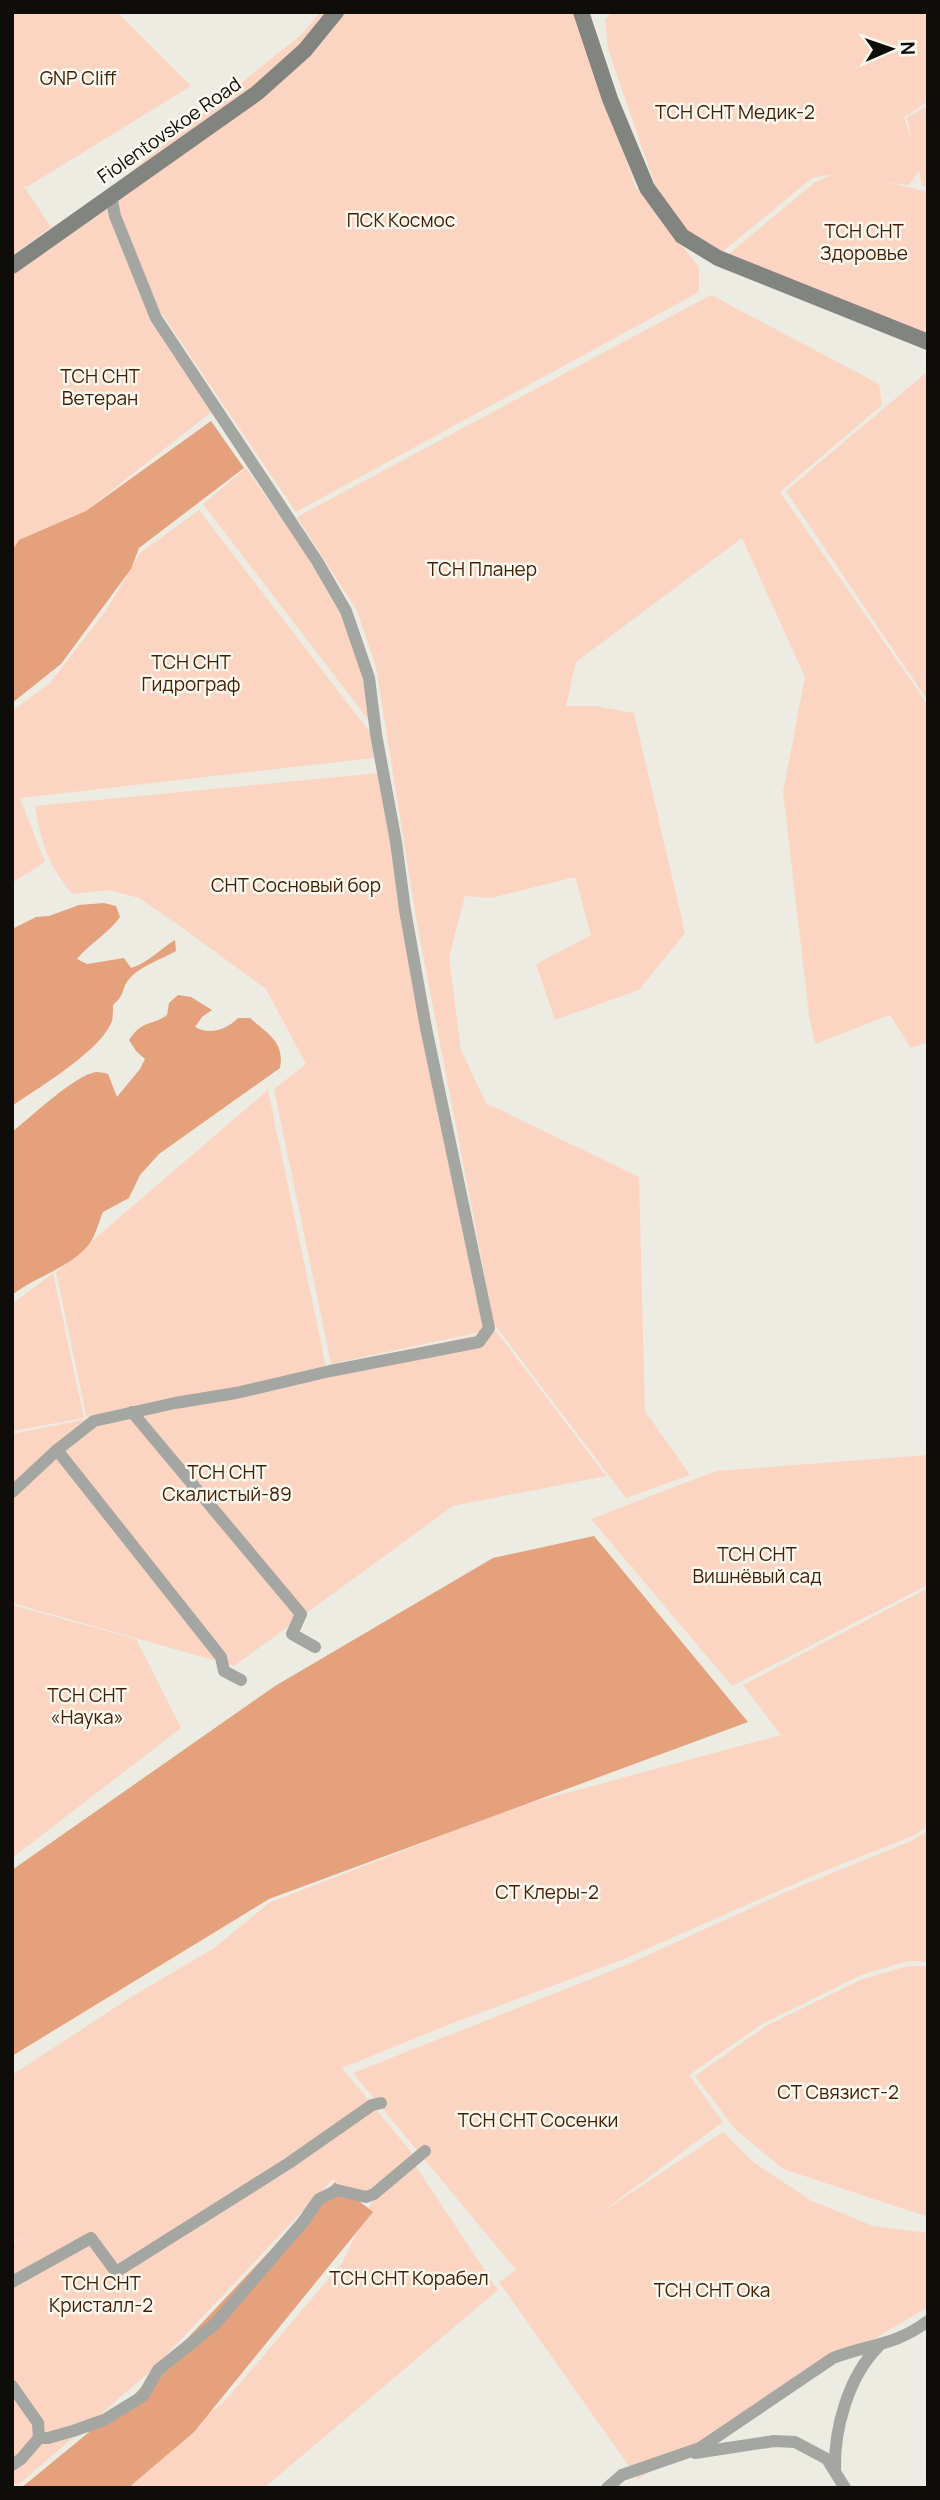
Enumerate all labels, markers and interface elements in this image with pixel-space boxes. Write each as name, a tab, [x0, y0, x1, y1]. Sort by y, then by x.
north arrow	[856, 14, 926, 84]
text: N	[895, 41, 921, 56]
park label: GNP Cliff	[40, 65, 117, 91]
street label: Fiolentovskoe Road	[92, 71, 246, 189]
park label: ТСН СНТ Медик-2	[655, 99, 815, 125]
park label: ПСК Космос	[347, 207, 455, 233]
park label: ТСН СНТ Здоровье	[820, 218, 908, 266]
park label: ТСН СНТ Ветеран	[60, 363, 140, 411]
park label: ТСН Планер	[427, 556, 537, 582]
park label: ТСН СНТ Гидрограф	[141, 649, 241, 697]
park label: СНТ Сосновый бор	[211, 872, 381, 898]
park label: ТСН СНТ Скалистый-89	[162, 1459, 292, 1507]
park label: ТСН СНТ Вишнёвый сад	[692, 1541, 822, 1589]
park label: ТСН СНТ «Наука»	[47, 1682, 127, 1730]
park label: СТ Клеры-2	[495, 1879, 599, 1905]
park label: СТ Связист-2	[777, 2079, 899, 2105]
park label: ТСН СНТ Сосенки	[458, 2107, 618, 2133]
park label: ТСН СНТ Корабел	[329, 2265, 489, 2291]
park label: ТСН СНТ Кристалл-2	[49, 2270, 153, 2318]
park label: ТСН СНТ Ока	[654, 2277, 770, 2303]

